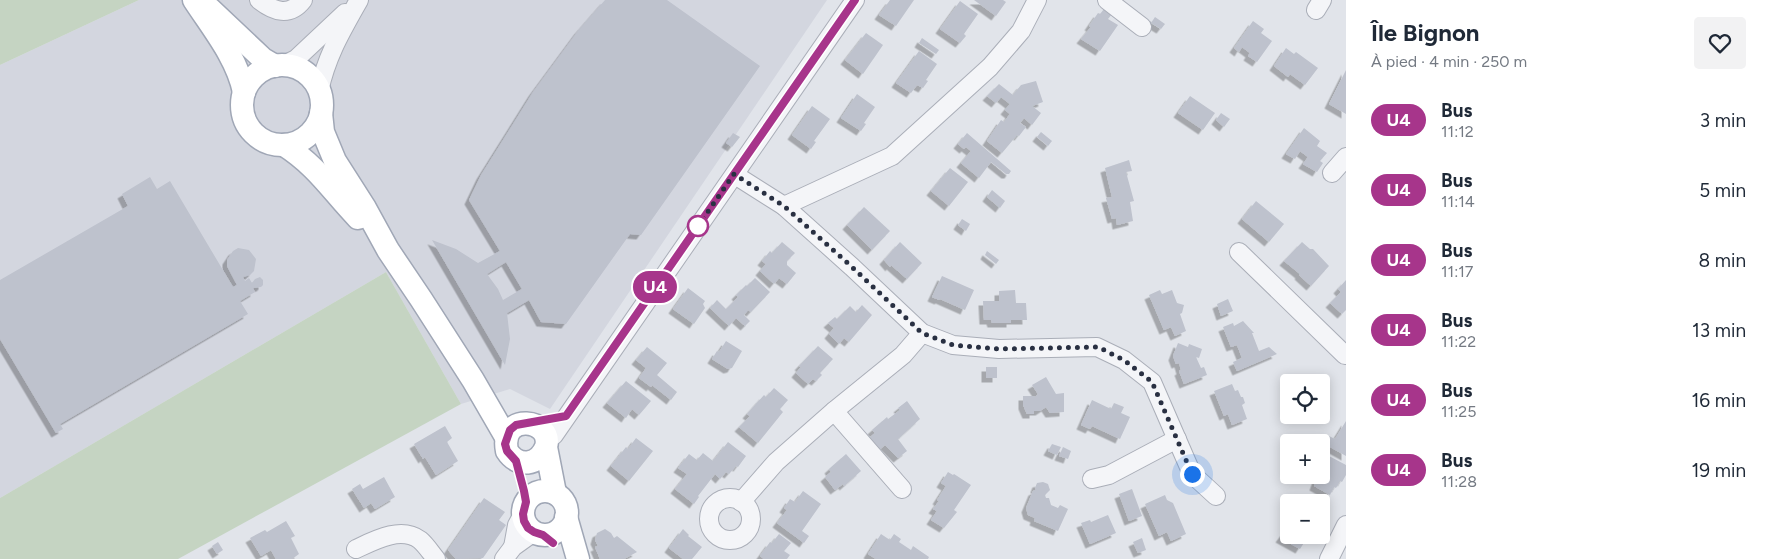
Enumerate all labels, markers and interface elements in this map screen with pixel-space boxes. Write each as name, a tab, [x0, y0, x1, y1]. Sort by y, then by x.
button: heart	[1694, 17, 1746, 69]
text: Île Bignon	[1371, 18, 1479, 47]
text: À pied · 4 min · 250 m	[1371, 52, 1527, 71]
text: Bus	[1441, 99, 1472, 122]
text: U4	[1386, 109, 1411, 131]
text: 3 min	[1700, 109, 1746, 132]
text: 11:12	[1441, 122, 1474, 141]
text: Bus	[1441, 169, 1472, 192]
text: U4	[1386, 179, 1411, 201]
text: 5 min	[1699, 179, 1746, 202]
text: 11:14	[1441, 192, 1475, 211]
unlabelled marker	[687, 215, 709, 237]
text: Bus	[1441, 239, 1472, 262]
text: U4	[1386, 249, 1411, 271]
text: 8 min	[1698, 249, 1746, 272]
text: 11:17	[1441, 262, 1473, 281]
line badge: U4	[632, 271, 678, 303]
text: U4	[643, 276, 667, 298]
text: Bus	[1441, 309, 1472, 332]
text: U4	[1386, 319, 1411, 341]
text: 13 min	[1692, 319, 1746, 342]
text: 11:22	[1441, 332, 1476, 351]
map controls	[1280, 374, 1330, 544]
button: locate	[1280, 374, 1330, 424]
text: Bus	[1441, 379, 1472, 402]
text: U4	[1386, 389, 1411, 411]
text: 16 min	[1692, 389, 1746, 412]
text: 11:25	[1441, 402, 1476, 421]
button: +	[1280, 434, 1330, 484]
text: Bus	[1441, 449, 1472, 472]
text: U4	[1386, 459, 1411, 481]
text: 19 min	[1692, 459, 1746, 482]
your location	[1180, 462, 1205, 487]
text: 11:28	[1441, 472, 1477, 491]
button: −	[1280, 494, 1330, 544]

